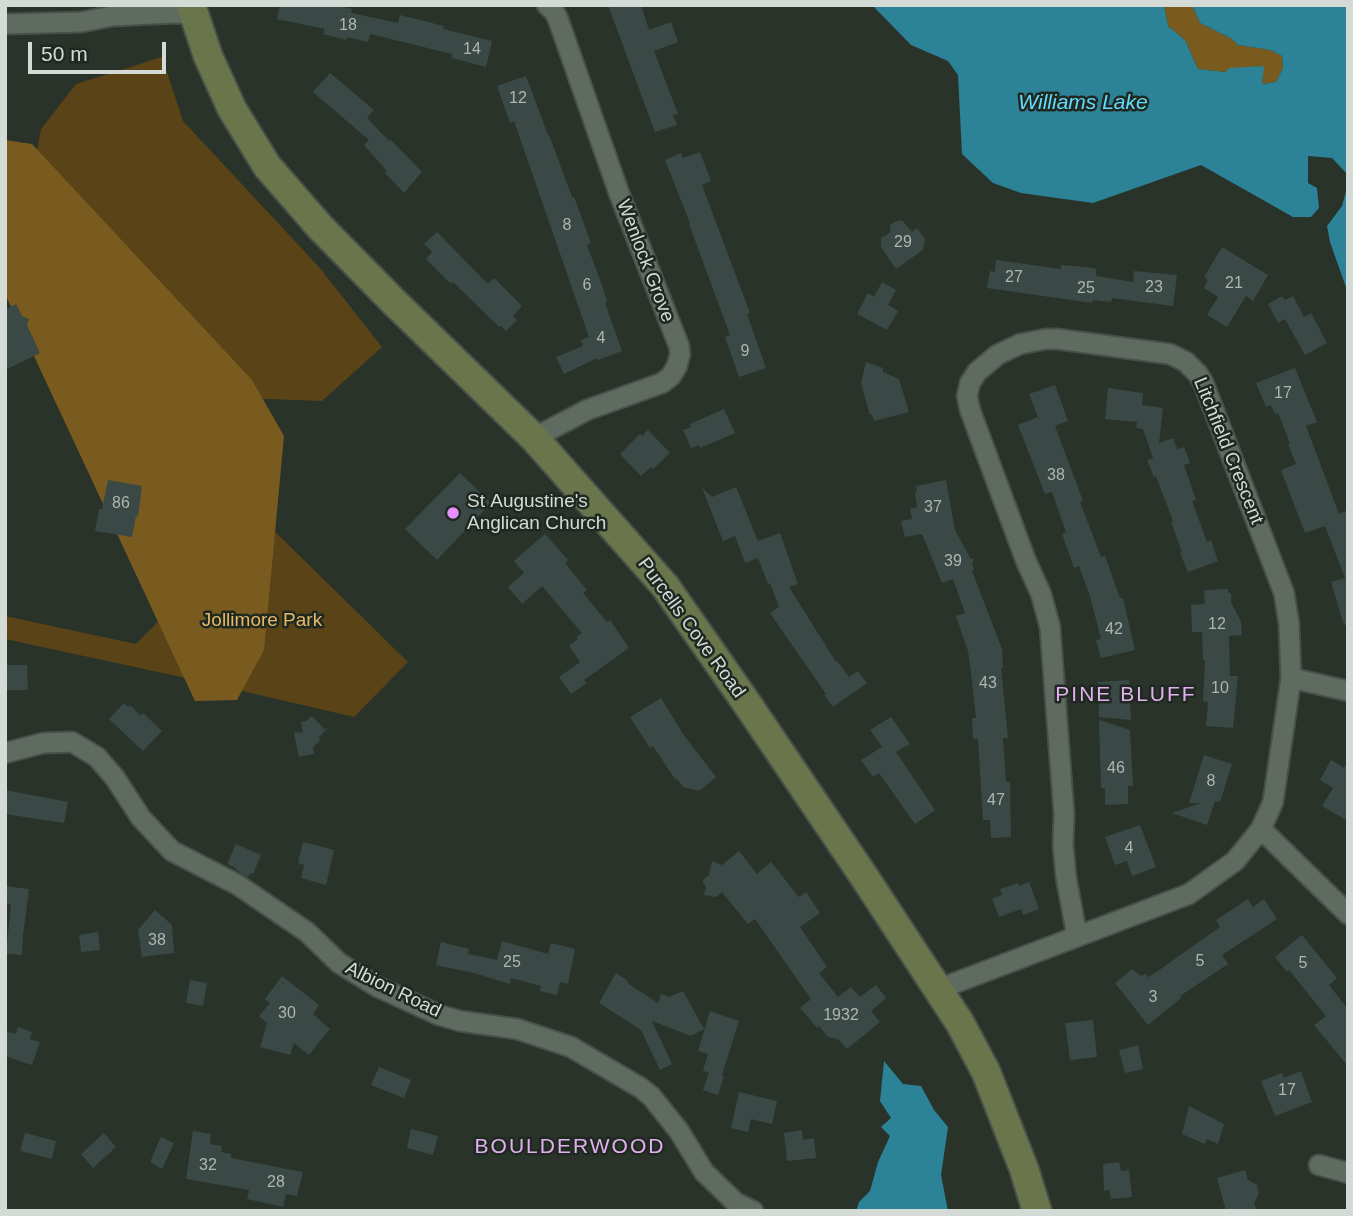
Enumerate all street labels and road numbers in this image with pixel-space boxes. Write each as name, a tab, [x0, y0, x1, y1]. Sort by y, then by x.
street label: Wenlock Grove	[611, 196, 679, 326]
street label: Litchfield Crescent	[1188, 374, 1268, 528]
street label: Purcells Cove Road	[632, 553, 750, 703]
street label: Albion Road	[341, 957, 445, 1023]

